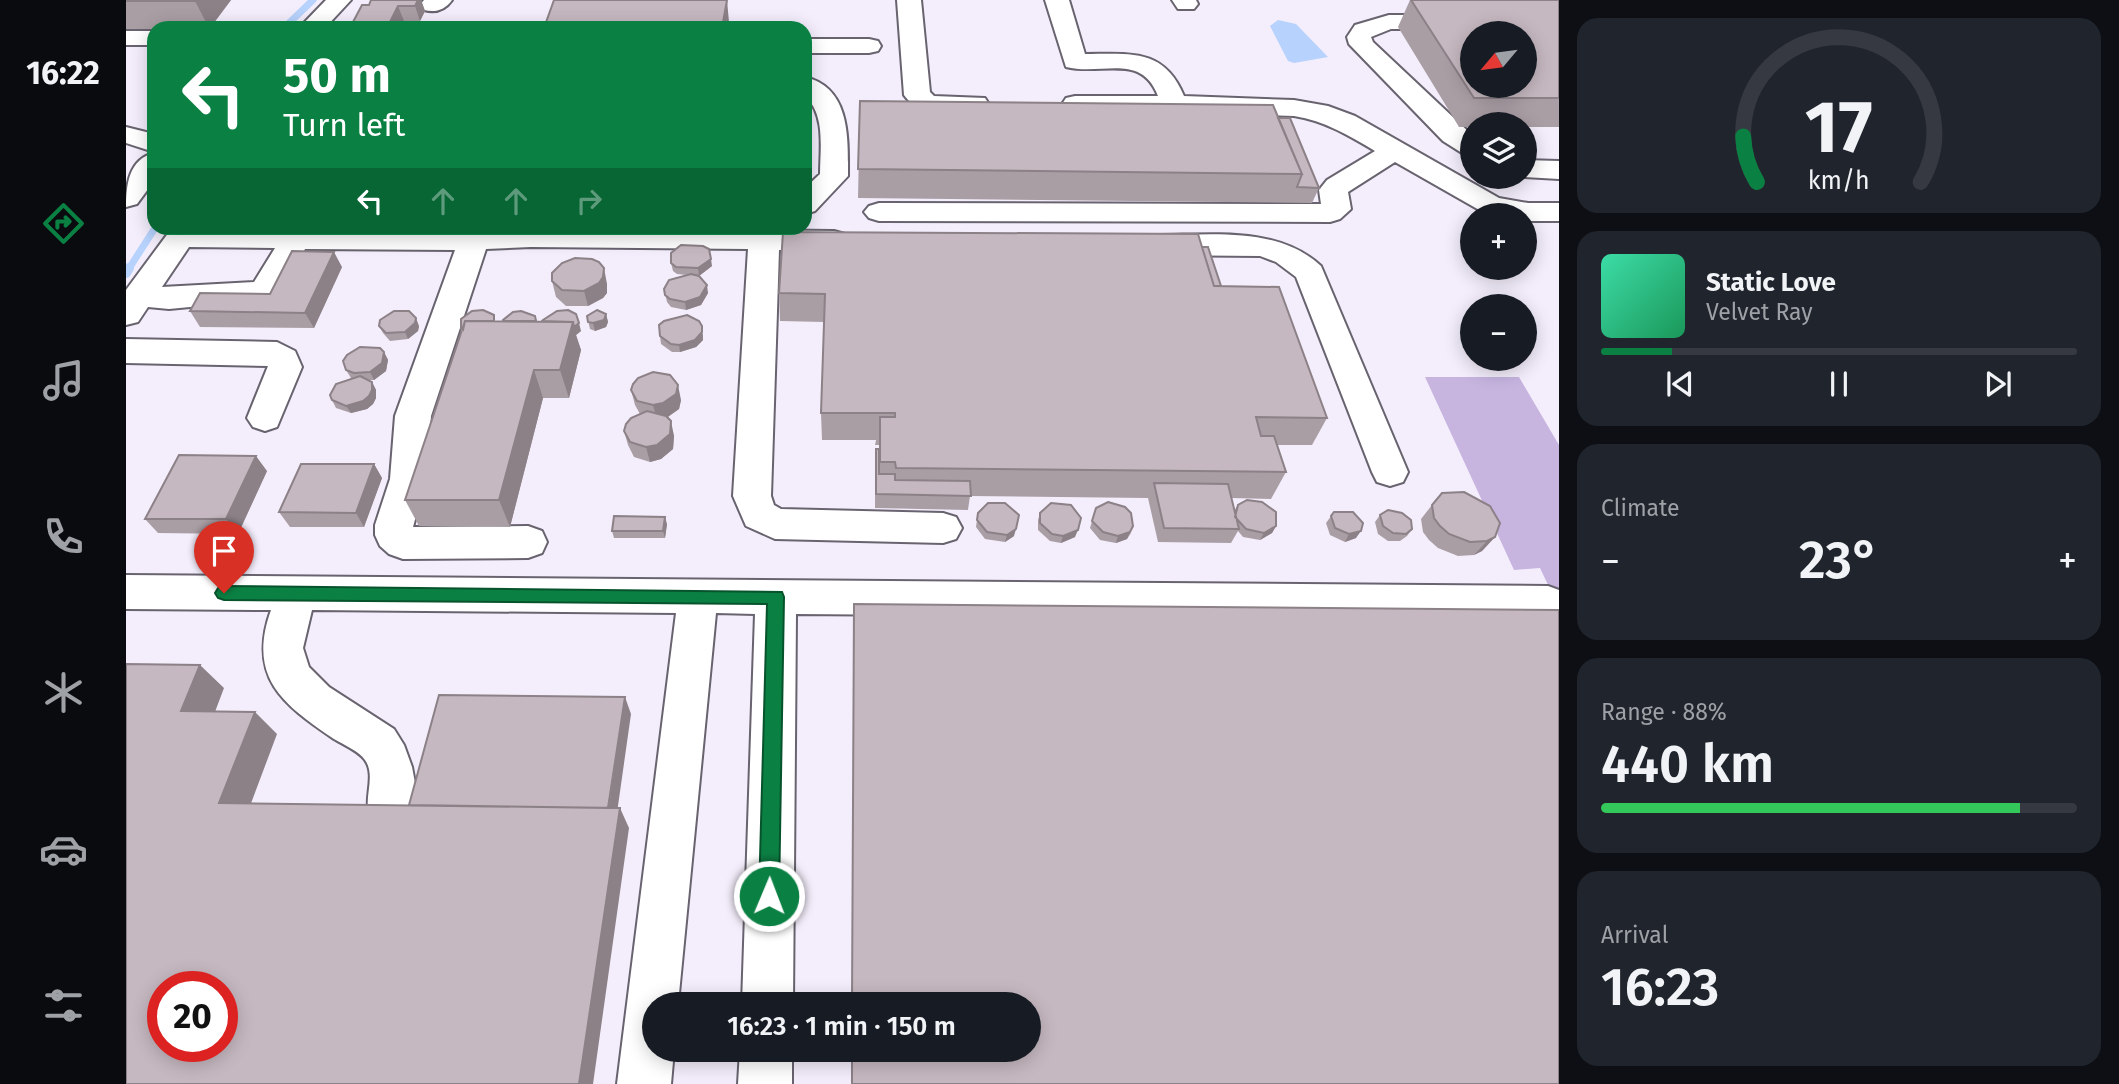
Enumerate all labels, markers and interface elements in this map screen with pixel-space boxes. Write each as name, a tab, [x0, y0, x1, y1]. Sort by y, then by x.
north arrow	[1460, 21, 1536, 98]
map controls	[1460, 21, 1537, 371]
text: 50 m	[283, 46, 391, 105]
icon: left	[168, 49, 259, 140]
text: 16:22	[26, 54, 100, 92]
text: 17	[1805, 84, 1873, 171]
text: Turn left	[283, 106, 405, 144]
button: layers	[1460, 112, 1537, 189]
text: km/h	[1808, 165, 1870, 195]
icon: left	[351, 182, 389, 220]
icon: ahead	[424, 182, 462, 220]
icon: ahead	[497, 182, 535, 220]
icon: right	[570, 182, 608, 220]
icon: directions	[39, 199, 88, 248]
button: +	[1460, 203, 1537, 280]
text: Static Love	[1706, 267, 1836, 298]
button: −	[1460, 294, 1537, 371]
text: Velvet Ray	[1706, 298, 1813, 326]
icon: music	[39, 356, 88, 405]
icon: previous	[1661, 365, 1699, 403]
icon: pause	[1820, 365, 1858, 403]
icon: next	[1979, 365, 2017, 403]
text: Climate	[1601, 494, 1680, 522]
icon: phone	[39, 512, 88, 561]
pin	[194, 521, 254, 593]
text: 23°	[1799, 529, 1879, 592]
icon: arrive	[205, 532, 243, 570]
text: −	[1601, 538, 1620, 584]
text: +	[2058, 538, 2077, 584]
icon: climate	[39, 668, 88, 717]
text: Range · 88%	[1601, 698, 1727, 726]
text: 440 km	[1601, 733, 1774, 796]
icon: car	[39, 825, 88, 874]
position arrow	[732, 859, 806, 933]
text: Arrival	[1601, 921, 1668, 949]
text: 16:23	[1601, 956, 1719, 1019]
speed limit sign: 20	[147, 971, 238, 1062]
icon: filters	[39, 981, 88, 1030]
text: 16:23 · 1 min · 150 m	[727, 1011, 956, 1042]

